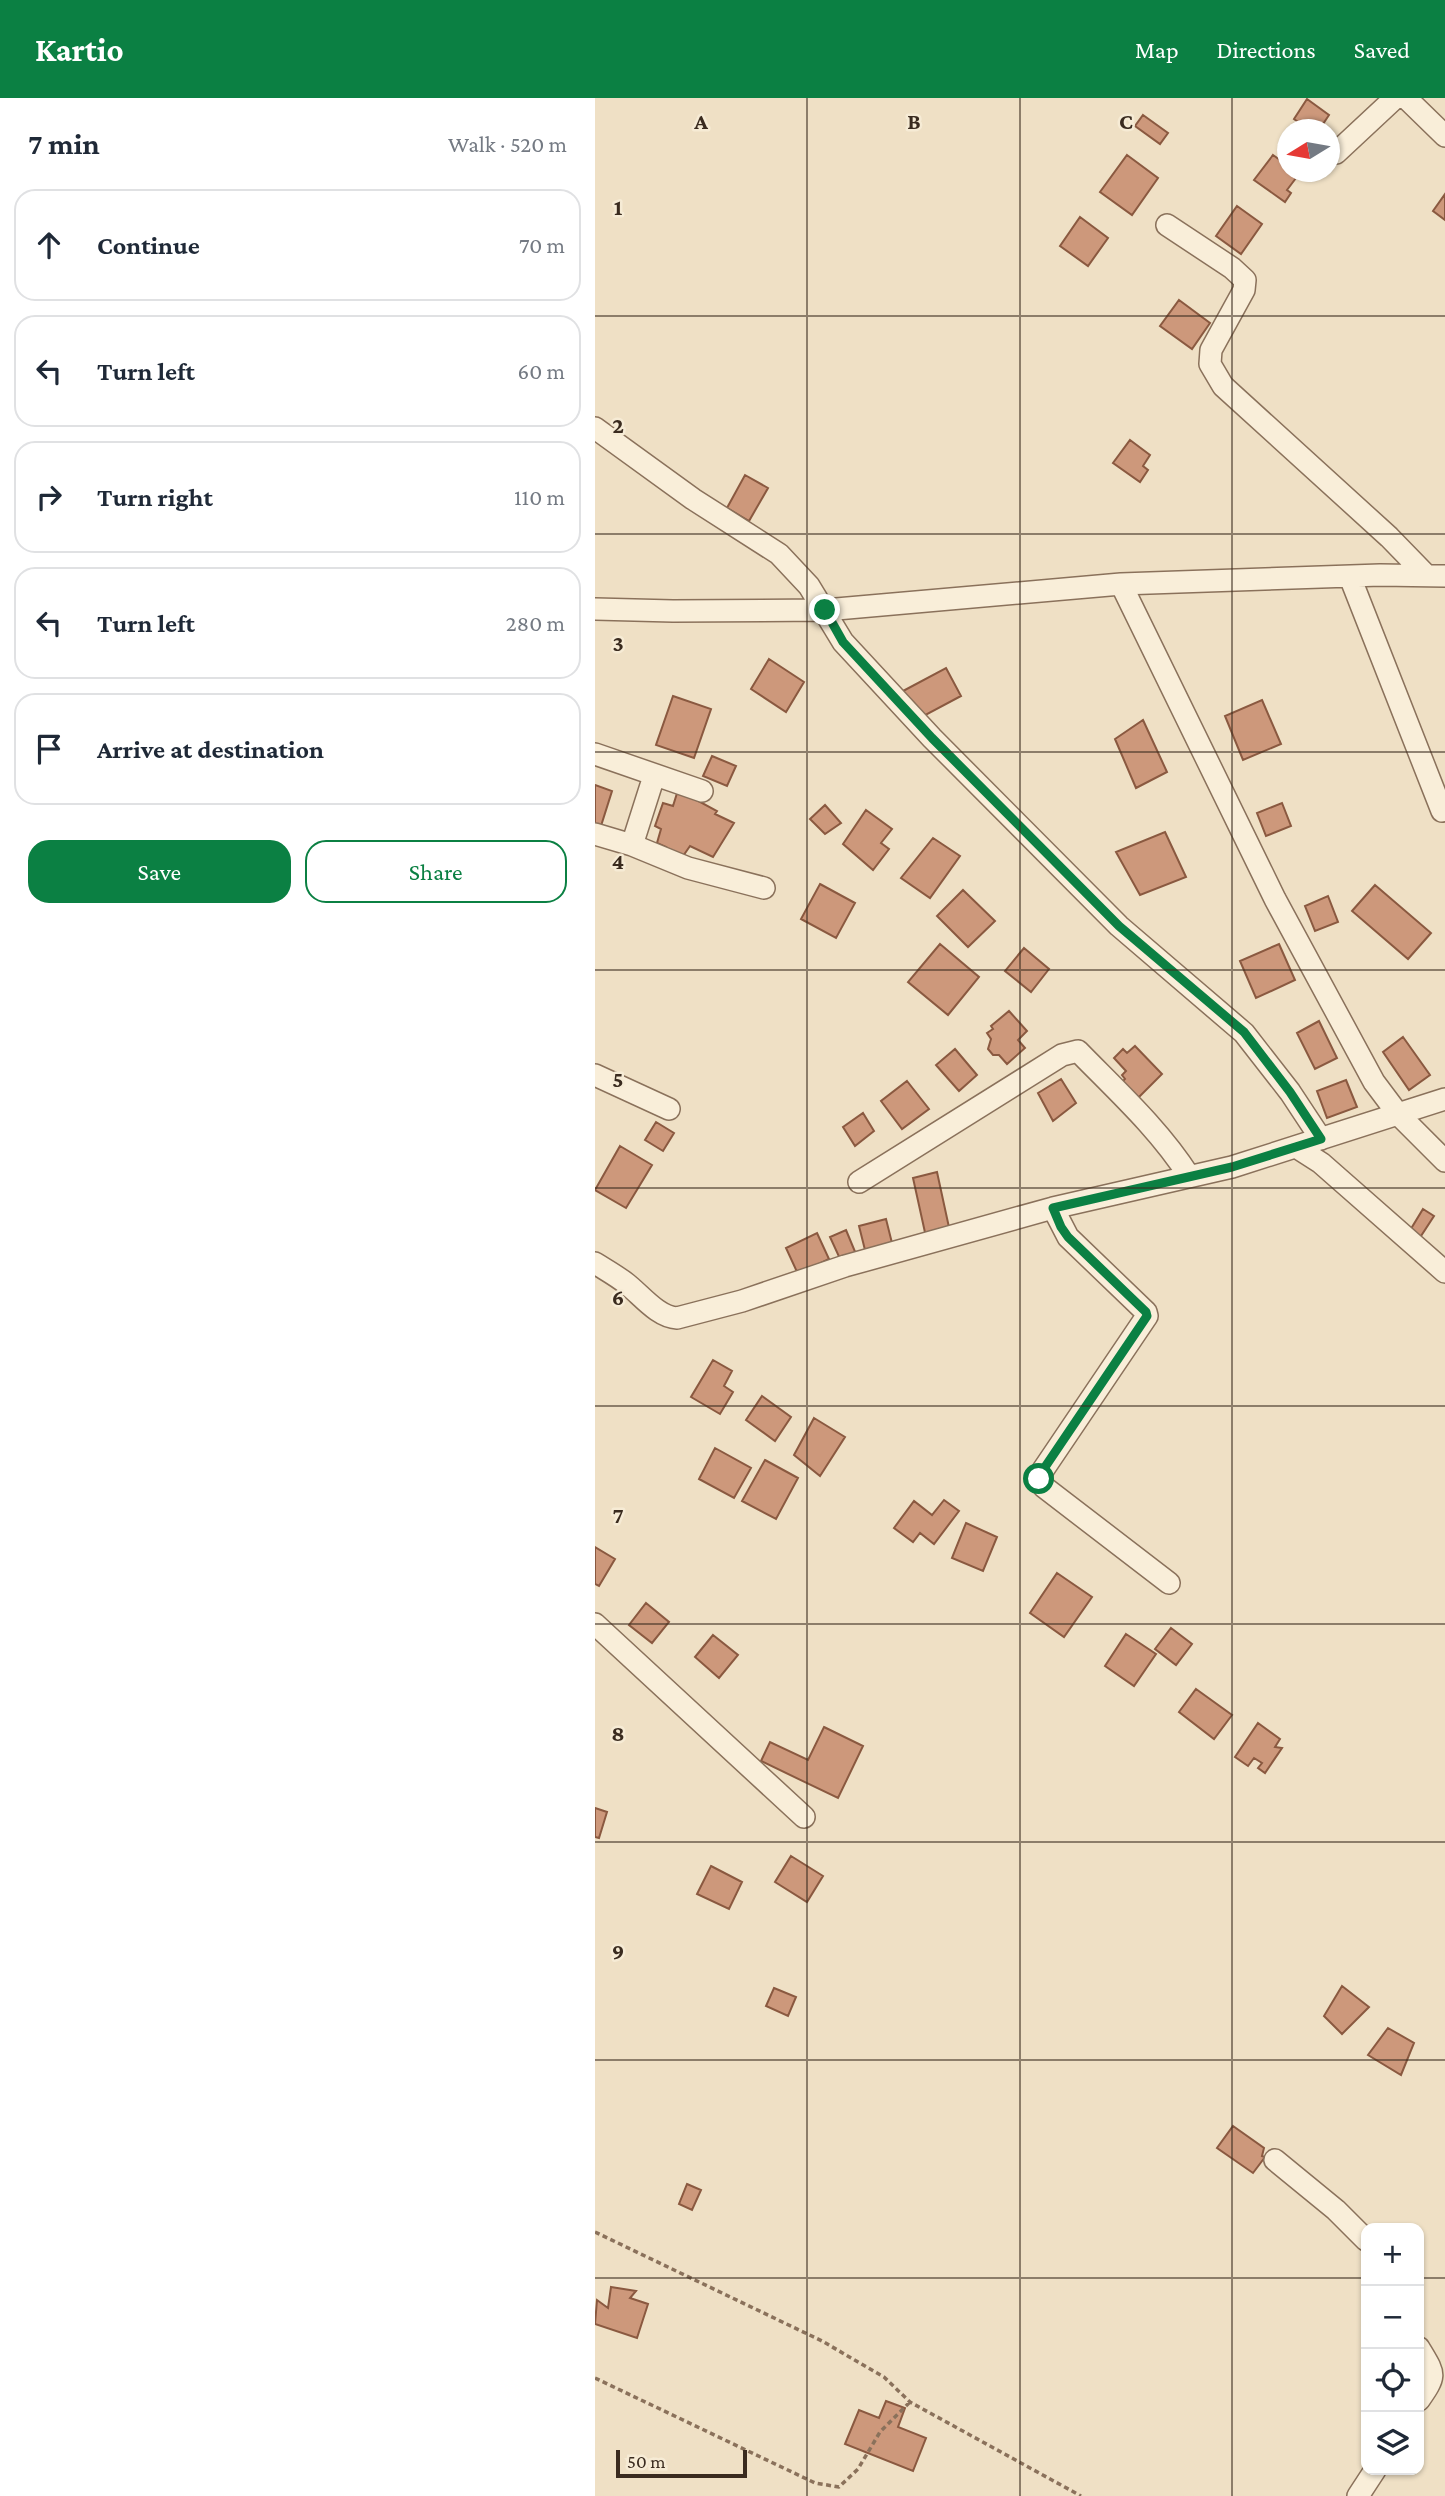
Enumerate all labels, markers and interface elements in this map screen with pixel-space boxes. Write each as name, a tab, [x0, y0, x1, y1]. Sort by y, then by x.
text: Kartio	[35, 31, 124, 68]
text: Map	[1135, 36, 1179, 63]
text: Directions	[1217, 36, 1316, 63]
text: Saved	[1354, 36, 1410, 63]
text: A	[693, 108, 708, 134]
text: B	[907, 108, 921, 134]
text: C	[1119, 108, 1133, 134]
north arrow	[1277, 119, 1340, 182]
text: 7 min	[28, 127, 100, 160]
text: Walk · 520 m	[448, 131, 567, 157]
text: 1	[614, 194, 623, 220]
icon: ahead	[30, 226, 68, 264]
text: Continue	[97, 231, 200, 260]
text: 70 m	[519, 232, 565, 258]
icon: left	[30, 352, 68, 390]
text: Turn left	[97, 357, 195, 386]
text: 60 m	[518, 358, 565, 384]
text: 2	[612, 412, 624, 438]
icon: right	[30, 478, 68, 516]
text: Turn right	[97, 483, 213, 512]
text: 110 m	[514, 484, 565, 510]
route end	[809, 594, 840, 625]
icon: left	[30, 604, 68, 642]
text: Turn left	[97, 609, 195, 638]
text: 280 m	[506, 610, 565, 636]
text: 3	[612, 630, 624, 656]
icon: arrive	[30, 730, 68, 768]
text: Arrive at destination	[97, 735, 324, 764]
button: Save	[28, 840, 291, 903]
button: Share	[305, 840, 567, 903]
text: 4	[612, 848, 624, 874]
text: 5	[612, 1066, 624, 1092]
text: 6	[612, 1284, 624, 1310]
route start	[1023, 1463, 1054, 1494]
text: 7	[612, 1502, 624, 1528]
text: 8	[611, 1720, 625, 1746]
text: 9	[612, 1938, 624, 1964]
map controls	[1361, 2223, 1424, 2475]
button: +	[1361, 2223, 1424, 2286]
button: −	[1361, 2286, 1424, 2349]
button: locate	[1361, 2349, 1424, 2412]
button: layers	[1361, 2412, 1424, 2475]
scale bar	[616, 2447, 747, 2479]
text: 50 m	[627, 2451, 666, 2472]

